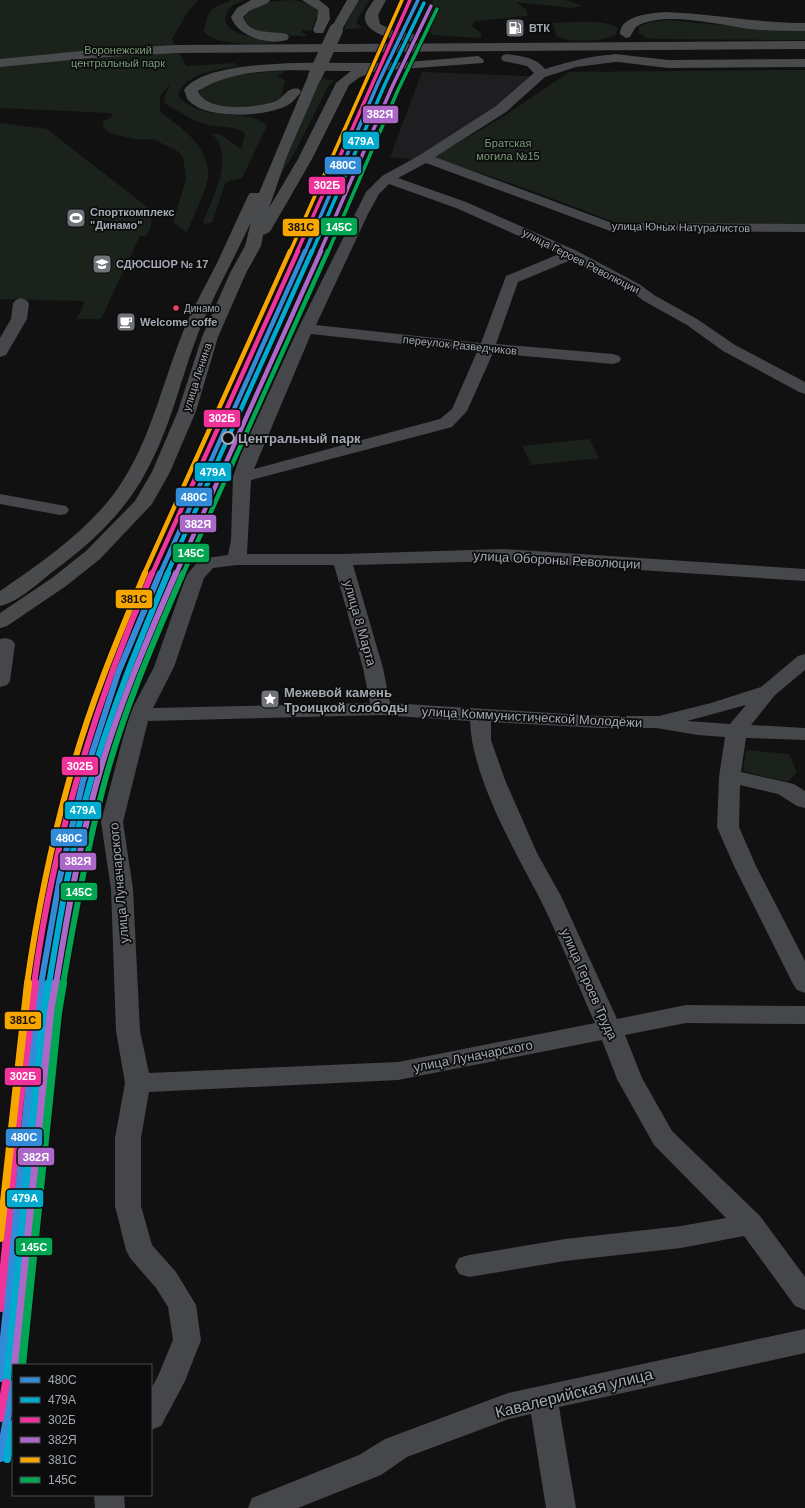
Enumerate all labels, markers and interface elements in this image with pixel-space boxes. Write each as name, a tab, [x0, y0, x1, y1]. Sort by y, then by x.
fuel station icon: ВТК	[504, 17, 526, 39]
place label: ВТК	[529, 22, 550, 34]
park label: Воронежский центральный парк	[71, 44, 165, 69]
line badge: 382Я	[362, 105, 399, 124]
text: 382Я	[367, 108, 393, 120]
line badge: 479А	[342, 131, 380, 150]
text: 479А	[348, 135, 374, 147]
park label: Братская могила №15	[476, 137, 540, 162]
line badge: 480С	[324, 156, 362, 175]
text: 480С	[330, 159, 356, 171]
line badge: 302Б	[308, 176, 346, 195]
text: 302Б	[314, 179, 340, 191]
place label: Спорткомплекс "Динамо"	[90, 206, 174, 231]
sports icon: Спорткомплекс "Динамо"	[65, 207, 87, 229]
line badge: 145С	[320, 217, 358, 236]
line badge: 381С	[282, 218, 320, 237]
street label: улица Юных Натуралистов	[612, 220, 750, 234]
text: 381С	[288, 221, 314, 233]
text: 145С	[326, 221, 352, 233]
street label: улица Героев Революции	[520, 226, 642, 296]
school or university icon: СДЮСШОР № 17	[91, 253, 113, 275]
place label: СДЮСШОР № 17	[116, 258, 208, 270]
marker: Динамо	[171, 303, 181, 313]
place label: Динамо	[184, 303, 220, 314]
cafe icon: Welcome coffe	[115, 311, 137, 333]
place label: Welcome coffe	[140, 316, 217, 328]
street label: переулок Разведчиков	[402, 333, 518, 357]
street label: улица Ленина	[180, 341, 214, 413]
line badge: 302Б	[203, 409, 241, 428]
text: 302Б	[209, 412, 235, 424]
marker: Центральный парк	[221, 431, 235, 445]
place label: Центральный парк	[238, 431, 361, 446]
line badge: 479А	[194, 462, 232, 482]
text: 479А	[200, 466, 226, 478]
line badge: 480С	[175, 487, 213, 507]
text: 480С	[181, 491, 207, 503]
line badge: 382Я	[179, 514, 217, 533]
text: 382Я	[185, 518, 211, 530]
line badge: 145С	[172, 543, 210, 563]
text: 145С	[178, 547, 204, 559]
street label: улица Обороны Революции	[473, 548, 641, 572]
street label: улица 8 Марта	[341, 578, 380, 668]
line badge: 381С	[115, 589, 153, 609]
text: 381С	[121, 593, 147, 605]
place label: Межевой камень Троицкой слободы	[284, 685, 408, 715]
place icon: Межевой камень Троицкой слободы	[259, 688, 281, 710]
street label: улица Коммунистической Молодёжи	[421, 704, 643, 730]
line badge: 302Б	[61, 756, 99, 776]
text: 302Б	[67, 760, 93, 772]
line badge: 479А	[64, 801, 102, 820]
text: 479А	[70, 804, 96, 816]
street label: улица Луначарского	[106, 822, 132, 944]
line badge: 480С	[50, 828, 88, 847]
text: 480С	[56, 832, 82, 844]
line badge: 382Я	[59, 852, 97, 871]
text: 382Я	[65, 855, 91, 867]
line badge: 145С	[60, 882, 98, 901]
text: 145С	[66, 886, 92, 898]
street label: улица Героев Труда	[558, 926, 621, 1043]
line badge: 381С	[4, 1011, 42, 1030]
text: 381С	[10, 1014, 36, 1026]
street label: улица Луначарского	[412, 1037, 534, 1075]
line badge: 302Б	[4, 1067, 42, 1086]
text: 302Б	[10, 1070, 36, 1082]
line badge: 480С	[5, 1128, 43, 1147]
text: 480С	[11, 1131, 37, 1143]
line badge: 382Я	[17, 1147, 55, 1166]
text: 382Я	[23, 1151, 49, 1163]
line badge: 479А	[6, 1189, 44, 1208]
text: 479А	[12, 1192, 38, 1204]
line badge: 145С	[15, 1237, 53, 1256]
text: 145С	[21, 1241, 47, 1253]
legend	[12, 1364, 152, 1496]
street label: Кавалерийская улица	[493, 1365, 655, 1421]
text: 480С	[48, 1373, 77, 1387]
text: 479А	[48, 1393, 76, 1407]
text: 302Б	[48, 1413, 76, 1427]
text: 382Я	[48, 1433, 77, 1447]
text: 381С	[48, 1453, 77, 1467]
text: 145С	[48, 1473, 77, 1487]

